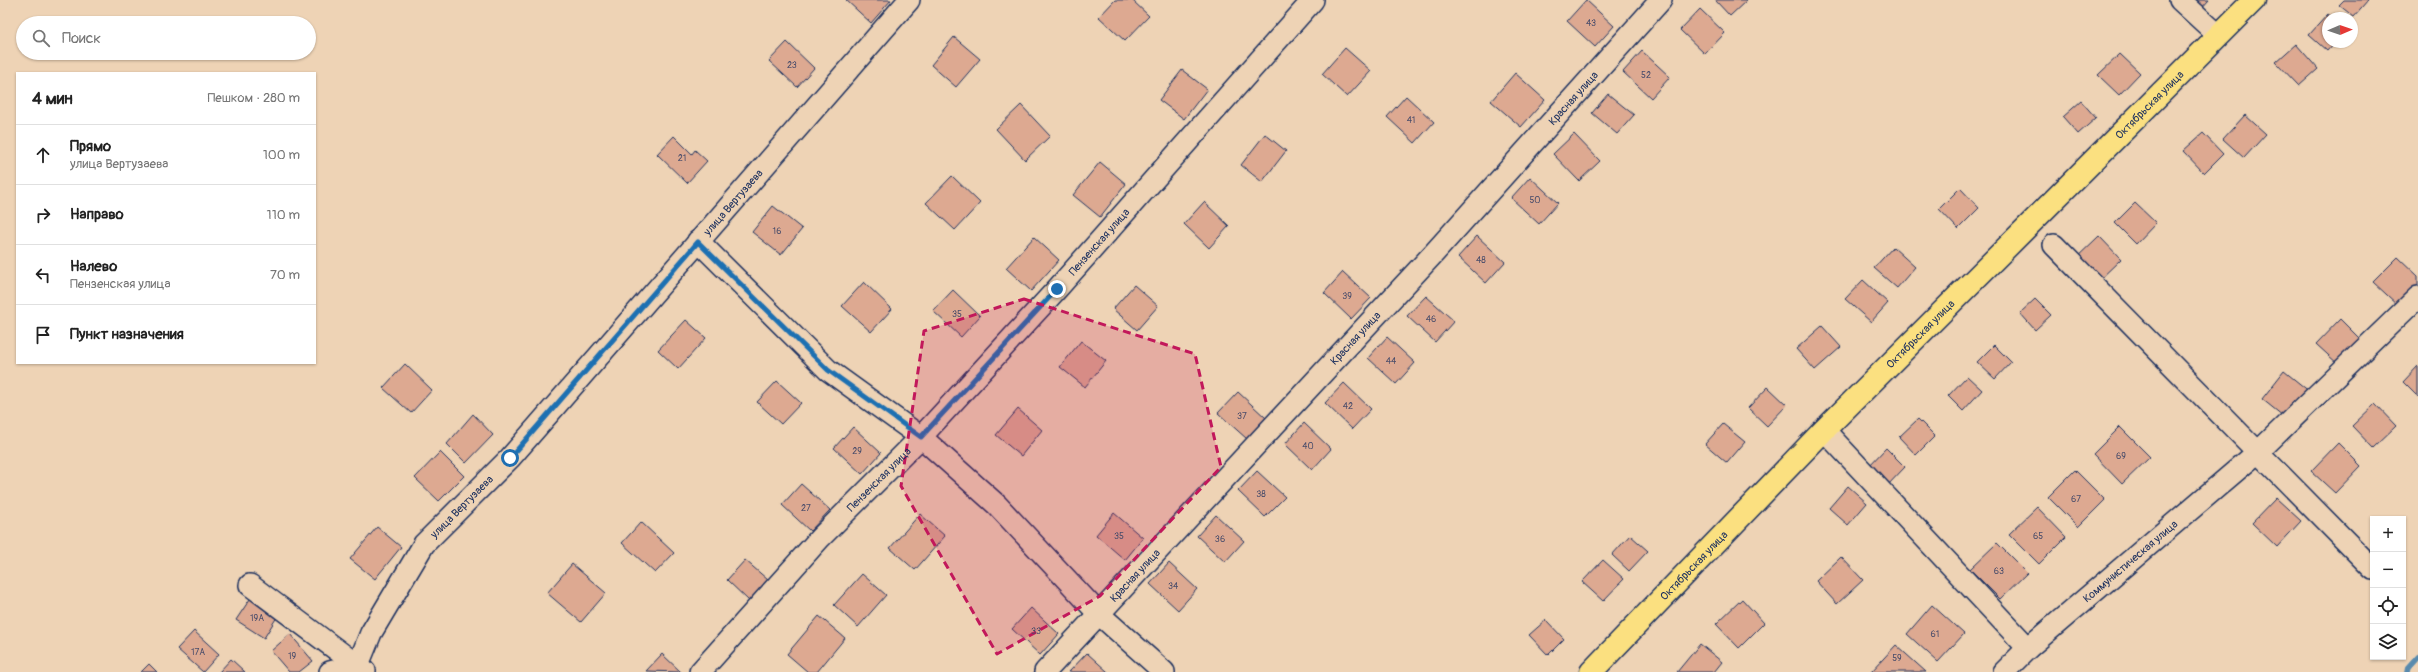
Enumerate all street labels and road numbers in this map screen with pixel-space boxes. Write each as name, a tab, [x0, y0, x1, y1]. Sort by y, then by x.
street label: Красная улица	[1546, 68, 1601, 128]
street label: Октябрьская улица	[2112, 68, 2186, 142]
street label: улица Вертузаева	[700, 166, 765, 239]
street label: Пензенская улица	[1066, 205, 1132, 278]
street label: Октябрьская улица	[1883, 297, 1957, 371]
street label: Красная улица	[1327, 309, 1383, 367]
street label: Пензенская улица	[844, 445, 913, 514]
street label: улица Вертузаева	[427, 472, 496, 541]
street label: Коммунистическая улица	[2080, 517, 2180, 605]
street label: Октябрьская улица	[1657, 528, 1730, 603]
street label: Красная улица	[1107, 546, 1163, 605]

